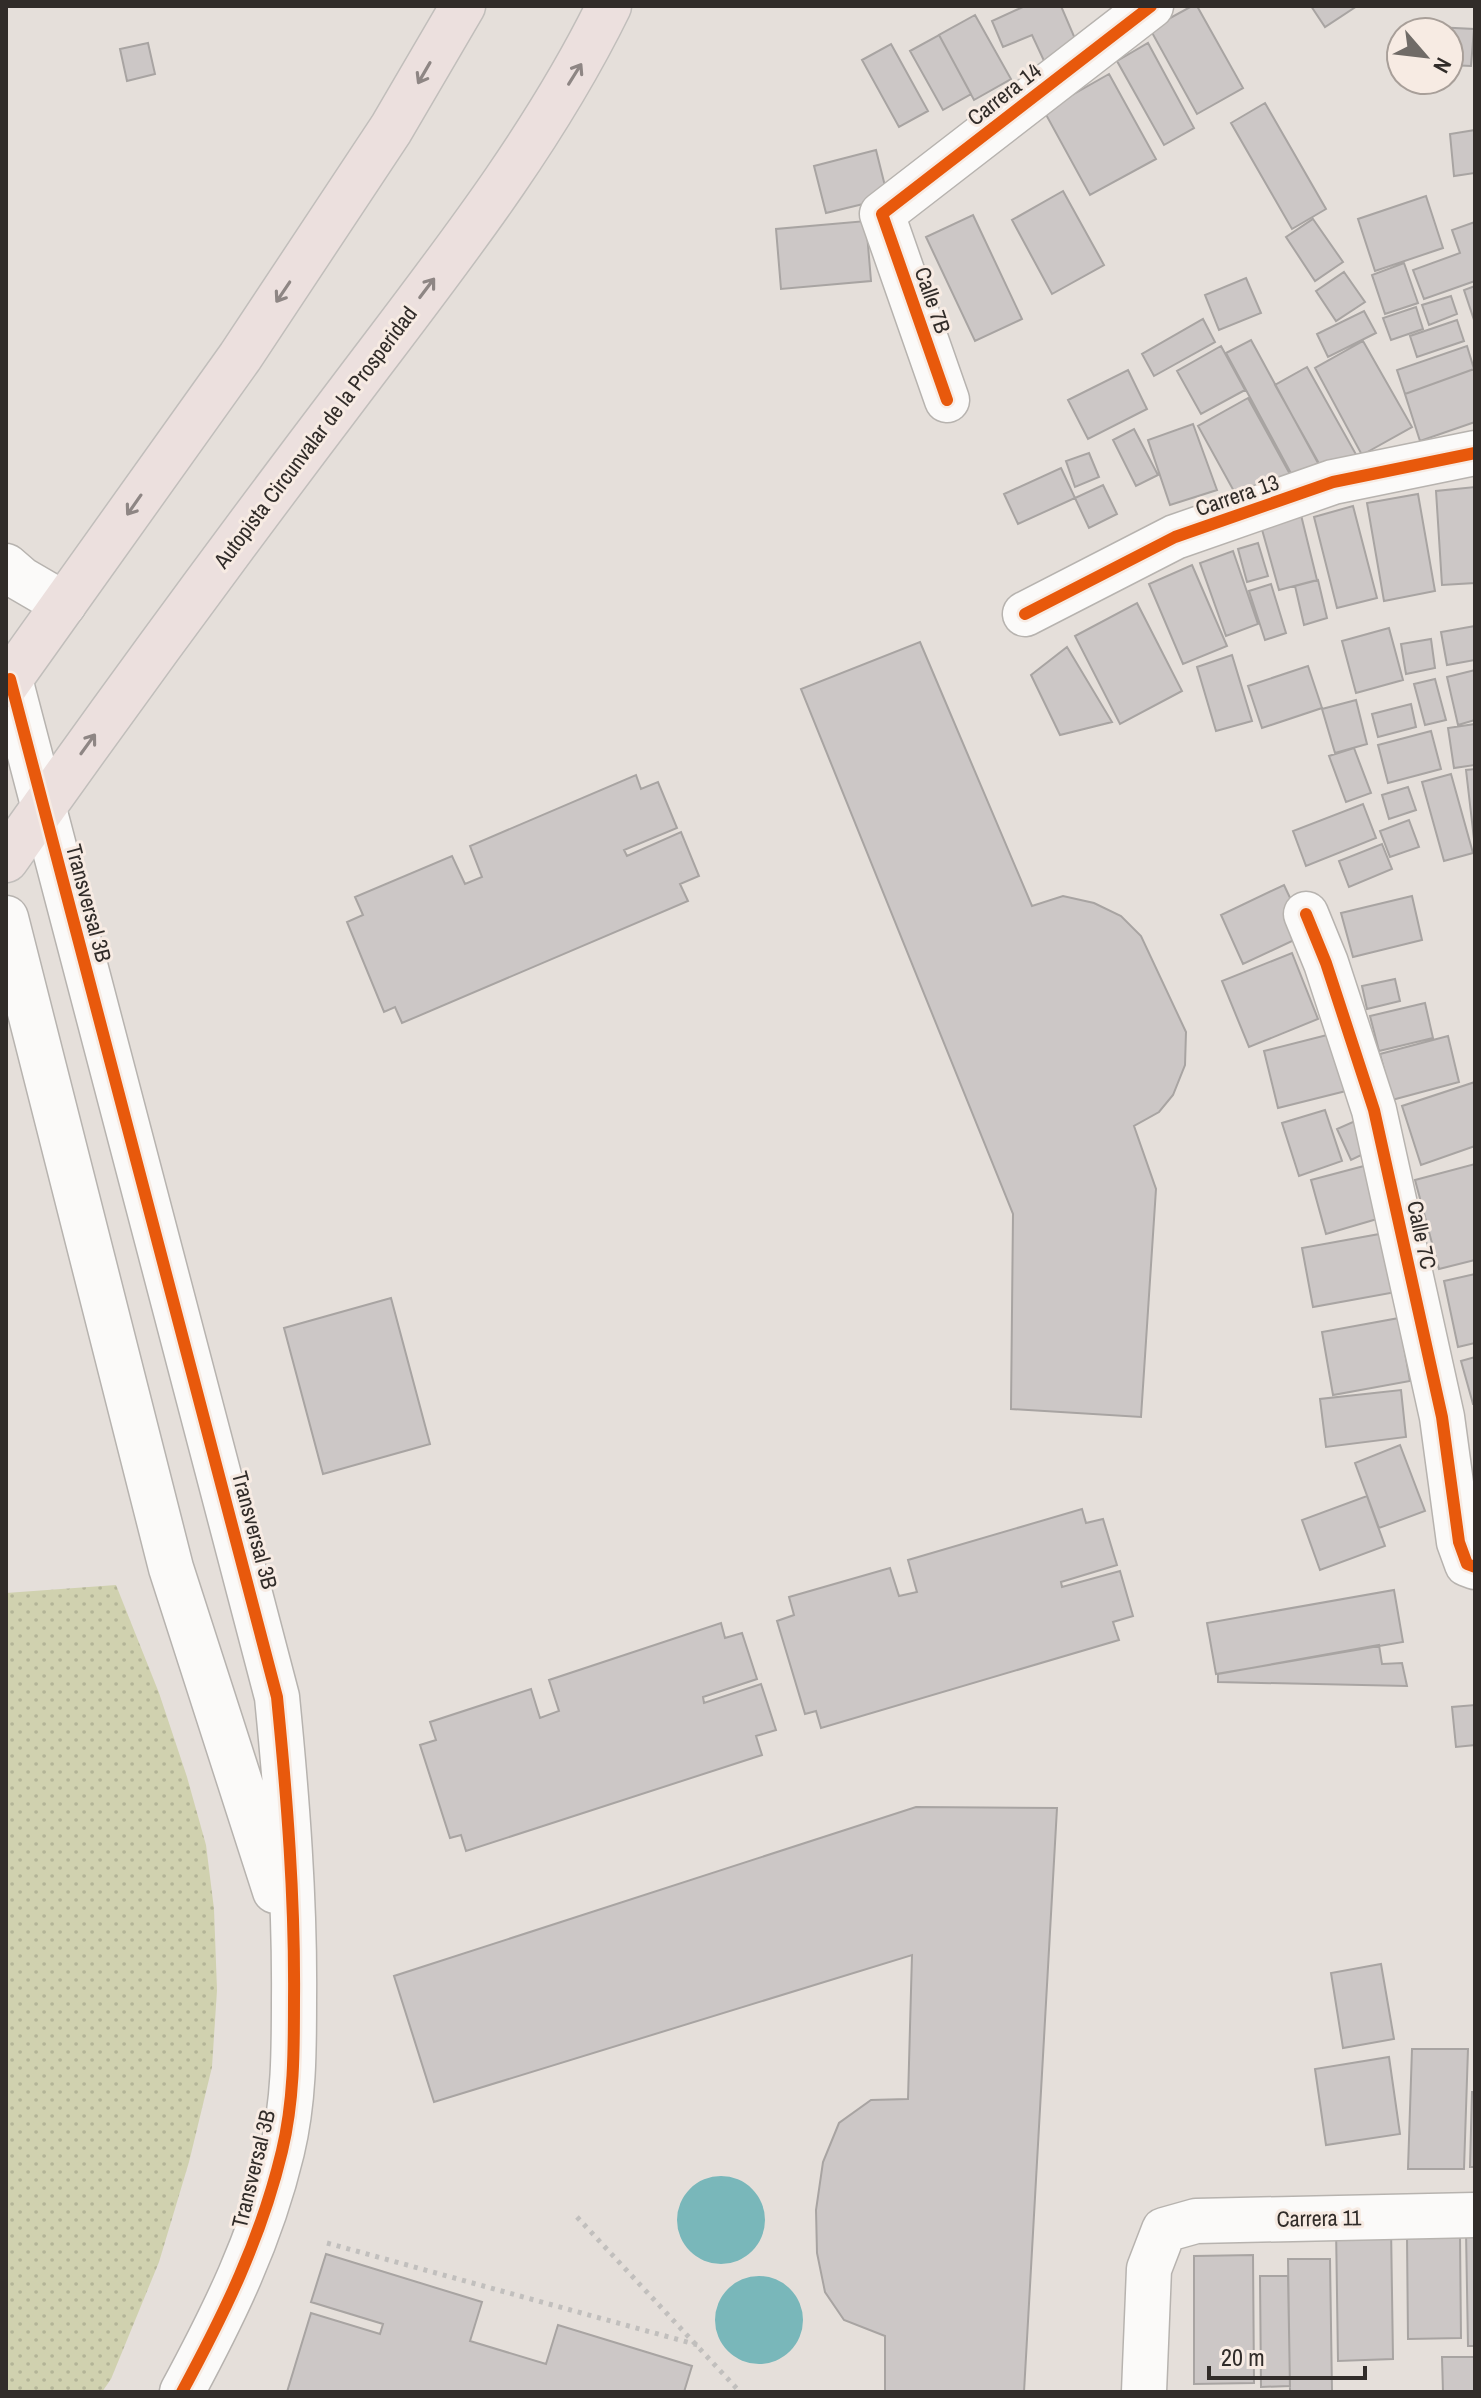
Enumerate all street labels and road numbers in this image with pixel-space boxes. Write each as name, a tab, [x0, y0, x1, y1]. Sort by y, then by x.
street label: Carrera 14	[961, 56, 1047, 132]
street label: Calle 7B	[908, 263, 958, 337]
street label: Autopista Circunvalar de la Prosperidad	[206, 300, 424, 575]
street label: Carrera 13	[1191, 467, 1283, 523]
street label: Transversal 3B	[59, 841, 119, 965]
street label: Calle 7C	[1400, 1198, 1444, 1272]
street label: Transversal 3B	[225, 1468, 285, 1592]
street label: Transversal 3B	[224, 2107, 282, 2231]
street label: Carrera 11	[1276, 2202, 1362, 2234]

